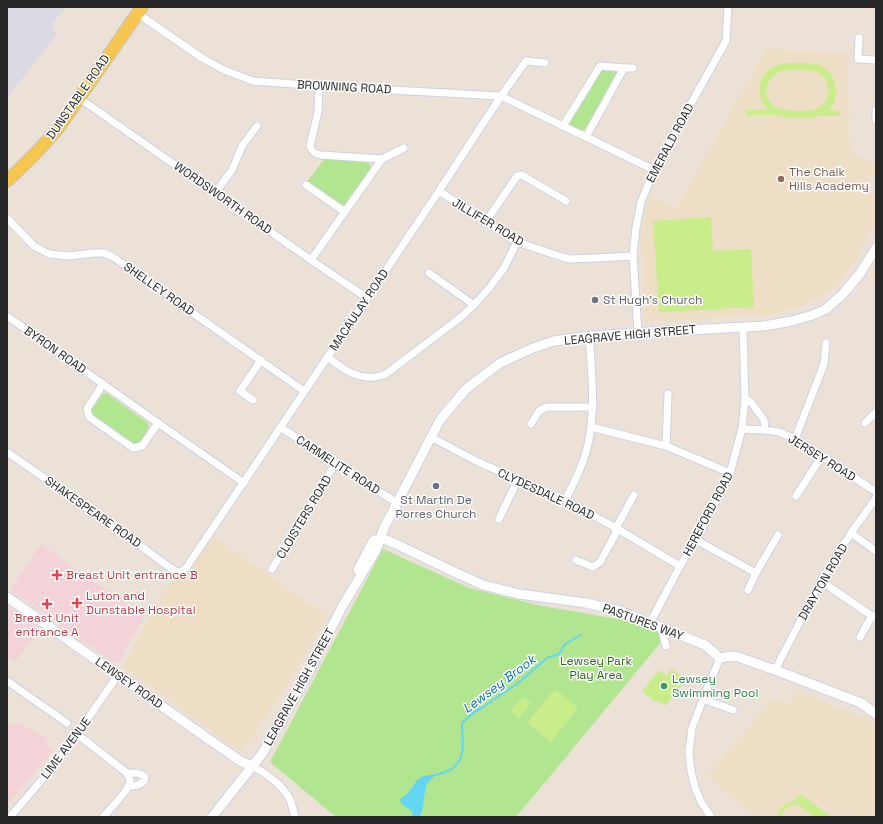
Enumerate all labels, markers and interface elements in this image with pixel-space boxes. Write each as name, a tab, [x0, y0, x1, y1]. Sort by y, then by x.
street label: DUNSTABLE ROAD	[43, 51, 113, 143]
street label: BROWNING ROAD	[296, 77, 392, 97]
street label: EMERALD ROAD	[642, 101, 698, 185]
street label: WORDSWORTH ROAD	[171, 158, 275, 238]
place label: The Chalk Hills Academy	[789, 164, 869, 194]
marker: The Chalk Hills Academy	[776, 174, 786, 184]
street label: JILLIFER ROAD	[449, 194, 527, 250]
street label: SHELLEY ROAD	[120, 259, 198, 319]
street label: MACAULAY ROAD	[326, 266, 392, 354]
place label: St Hugh's Church	[603, 292, 702, 308]
marker: St Hugh's Church	[590, 295, 600, 305]
street label: LEAGRAVE HIGH STREET	[563, 321, 697, 349]
street label: BYRON ROAD	[21, 323, 89, 377]
street label: JERSEY ROAD	[785, 431, 859, 485]
street label: CARMELITE ROAD	[293, 432, 383, 498]
street label: CLYDESDALE ROAD	[495, 465, 597, 523]
street label: HEREFORD ROAD	[679, 469, 737, 559]
street label: CLOISTERS ROAD	[273, 472, 335, 562]
street label: SHAKESPEARE ROAD	[42, 473, 144, 551]
marker: St Martin De Porres Church	[431, 481, 441, 491]
place label: St Martin De Porres Church	[396, 492, 476, 522]
street label: DRAYTON ROAD	[795, 541, 852, 623]
place label: Breast Unit entrance B	[66, 567, 198, 583]
marker: Breast Unit entrance B	[51, 569, 63, 581]
place label: Luton and Dunstable Hospital	[86, 588, 196, 618]
marker: Luton and Dunstable Hospital	[71, 597, 83, 609]
marker: Breast Unit entrance A	[41, 598, 53, 610]
street label: PASTURES WAY	[600, 600, 686, 644]
place label: Breast Unit entrance A	[15, 610, 79, 640]
street label: LEAGRAVE HIGH STREET	[260, 625, 338, 749]
water label: Lewsey Brook	[459, 650, 541, 717]
park label: Lewsey Park Play Area	[560, 653, 632, 683]
street label: LEWSEY ROAD	[92, 654, 166, 712]
place label: Lewsey Swimming Pool	[672, 671, 758, 701]
marker: Lewsey Swimming Pool	[659, 681, 669, 691]
street label: LIME AVENUE	[38, 714, 95, 782]

